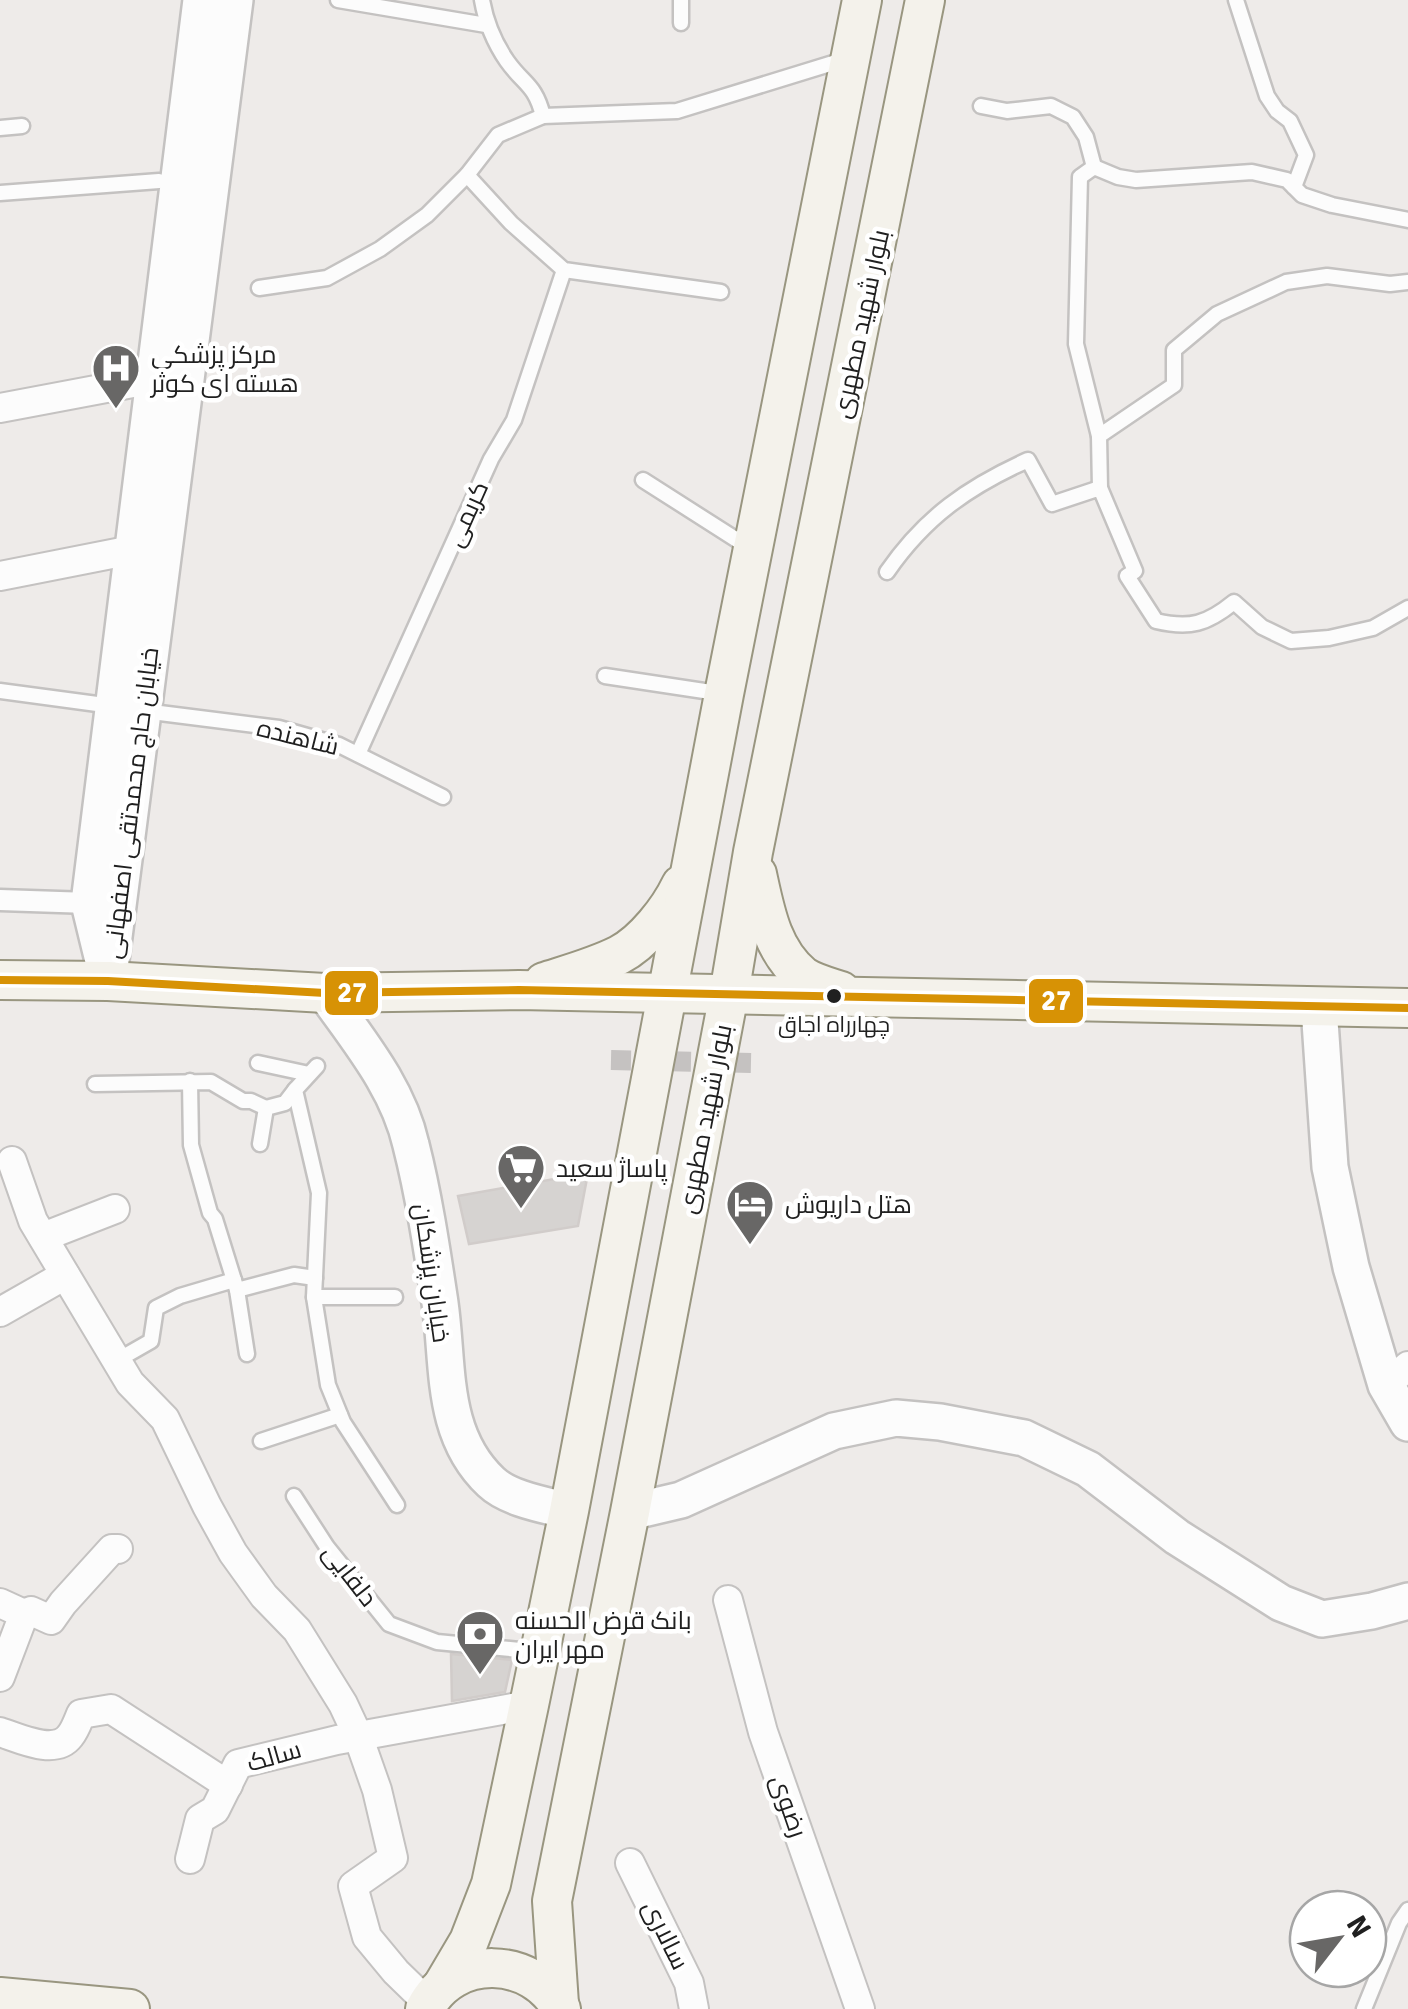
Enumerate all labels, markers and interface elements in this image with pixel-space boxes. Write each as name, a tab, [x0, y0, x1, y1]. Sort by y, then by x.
street label: بلوار شهید مطهری	[826, 227, 896, 421]
place label: مرکز پزشکی هسته ای کوثر	[149, 339, 299, 399]
hospital icon: مرکز پزشکی هسته ای کوثر	[90, 342, 142, 410]
street label: کریمی	[439, 476, 495, 552]
street label: خیابان حاج محمدتقی اصفهانی	[97, 646, 166, 961]
street label: شاهنده	[254, 712, 342, 762]
line badge: 27	[323, 969, 380, 1017]
text: 27	[337, 976, 367, 1010]
line badge: 27	[1027, 977, 1085, 1025]
text: 27	[1041, 984, 1071, 1018]
marker: چهارراه اجاق	[824, 986, 844, 1006]
place label: چهارراه اجاق	[778, 1011, 890, 1039]
street label: بلوار شهید مطهری	[671, 1022, 739, 1216]
supermarket icon: پاساژ سعید	[495, 1142, 547, 1210]
place label: پاساژ سعید	[556, 1153, 668, 1185]
hotel icon: هتل داریوش	[724, 1178, 776, 1246]
place label: هتل داریوش	[785, 1189, 912, 1220]
street label: خیابان پزشکان	[406, 1201, 457, 1345]
street label: دلفایی	[316, 1537, 384, 1613]
place label: بانک قرض الحسنه مهر ایران	[515, 1605, 692, 1665]
bank icon: بانک قرض الحسنه مهر ایران	[454, 1608, 506, 1676]
street label: سالک	[243, 1733, 305, 1779]
street label: رضوی	[764, 1771, 814, 1841]
north arrow	[1288, 1889, 1388, 1989]
street label: سالاری	[636, 1895, 696, 1975]
text: N	[1339, 1910, 1378, 1944]

